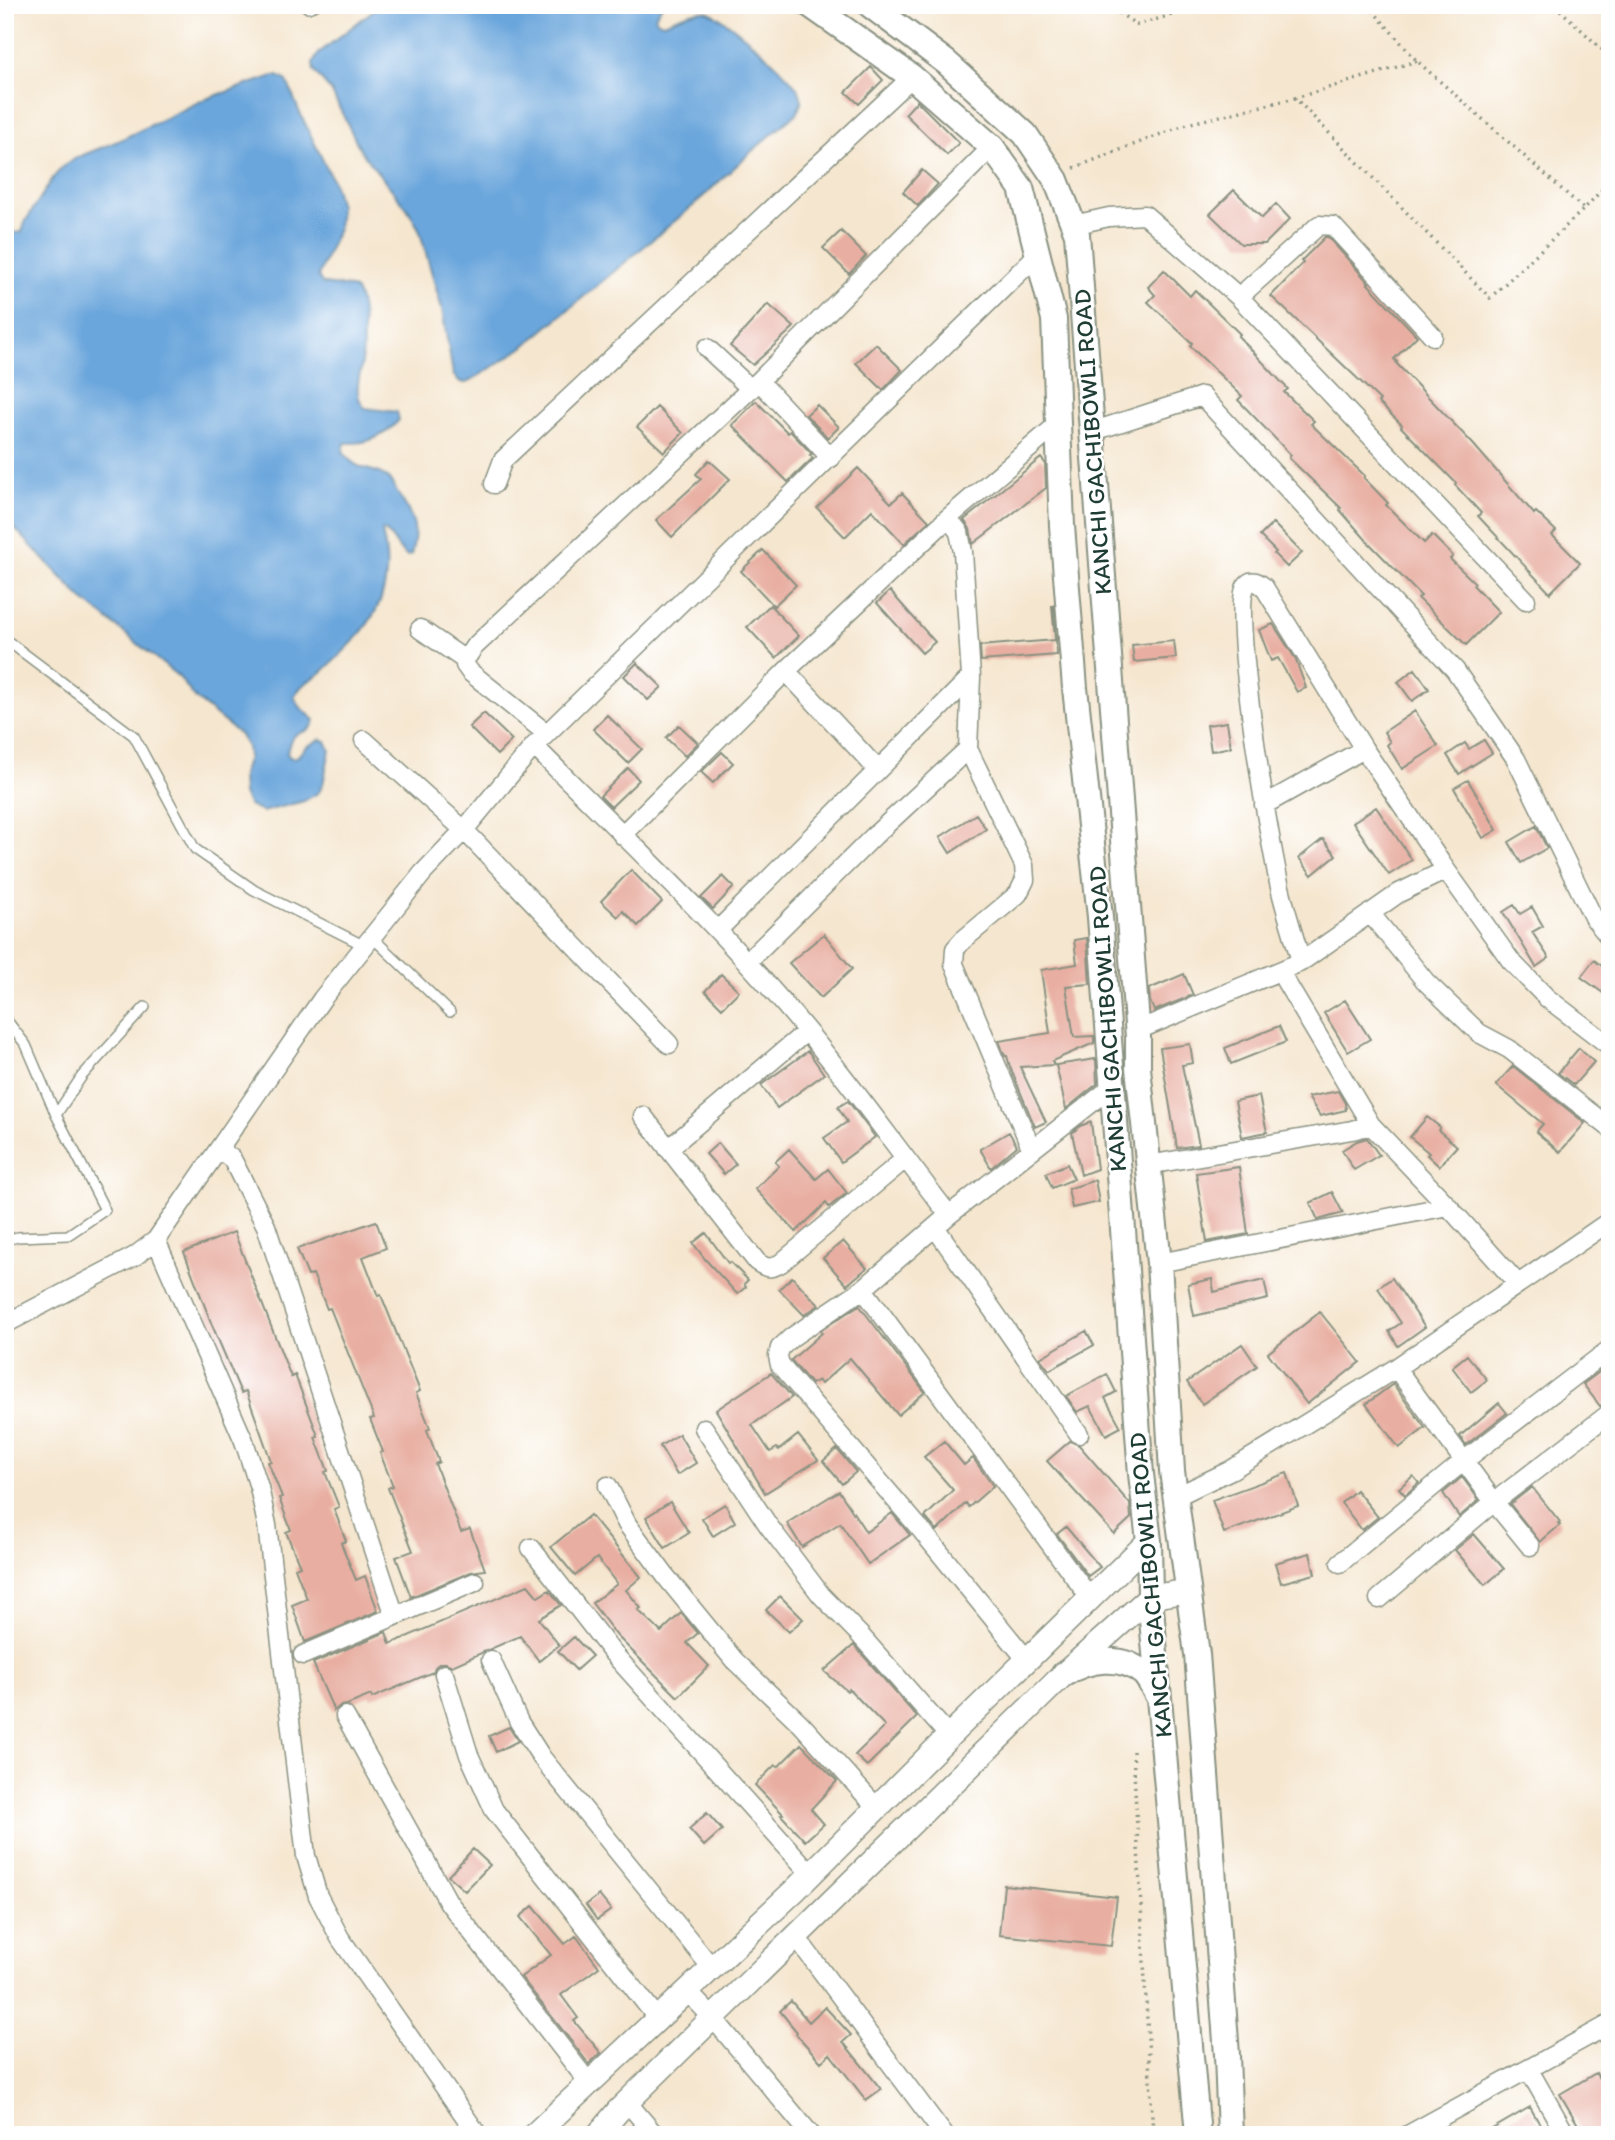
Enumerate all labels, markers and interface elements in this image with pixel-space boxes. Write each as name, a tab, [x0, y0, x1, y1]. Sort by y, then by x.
street label: KANCHI GACHIBOWLI ROAD	[1067, 288, 1117, 596]
street label: KANCHI GACHIBOWLI ROAD	[1082, 865, 1132, 1173]
street label: KANCHI GACHIBOWLI ROAD	[1122, 1431, 1178, 1739]

